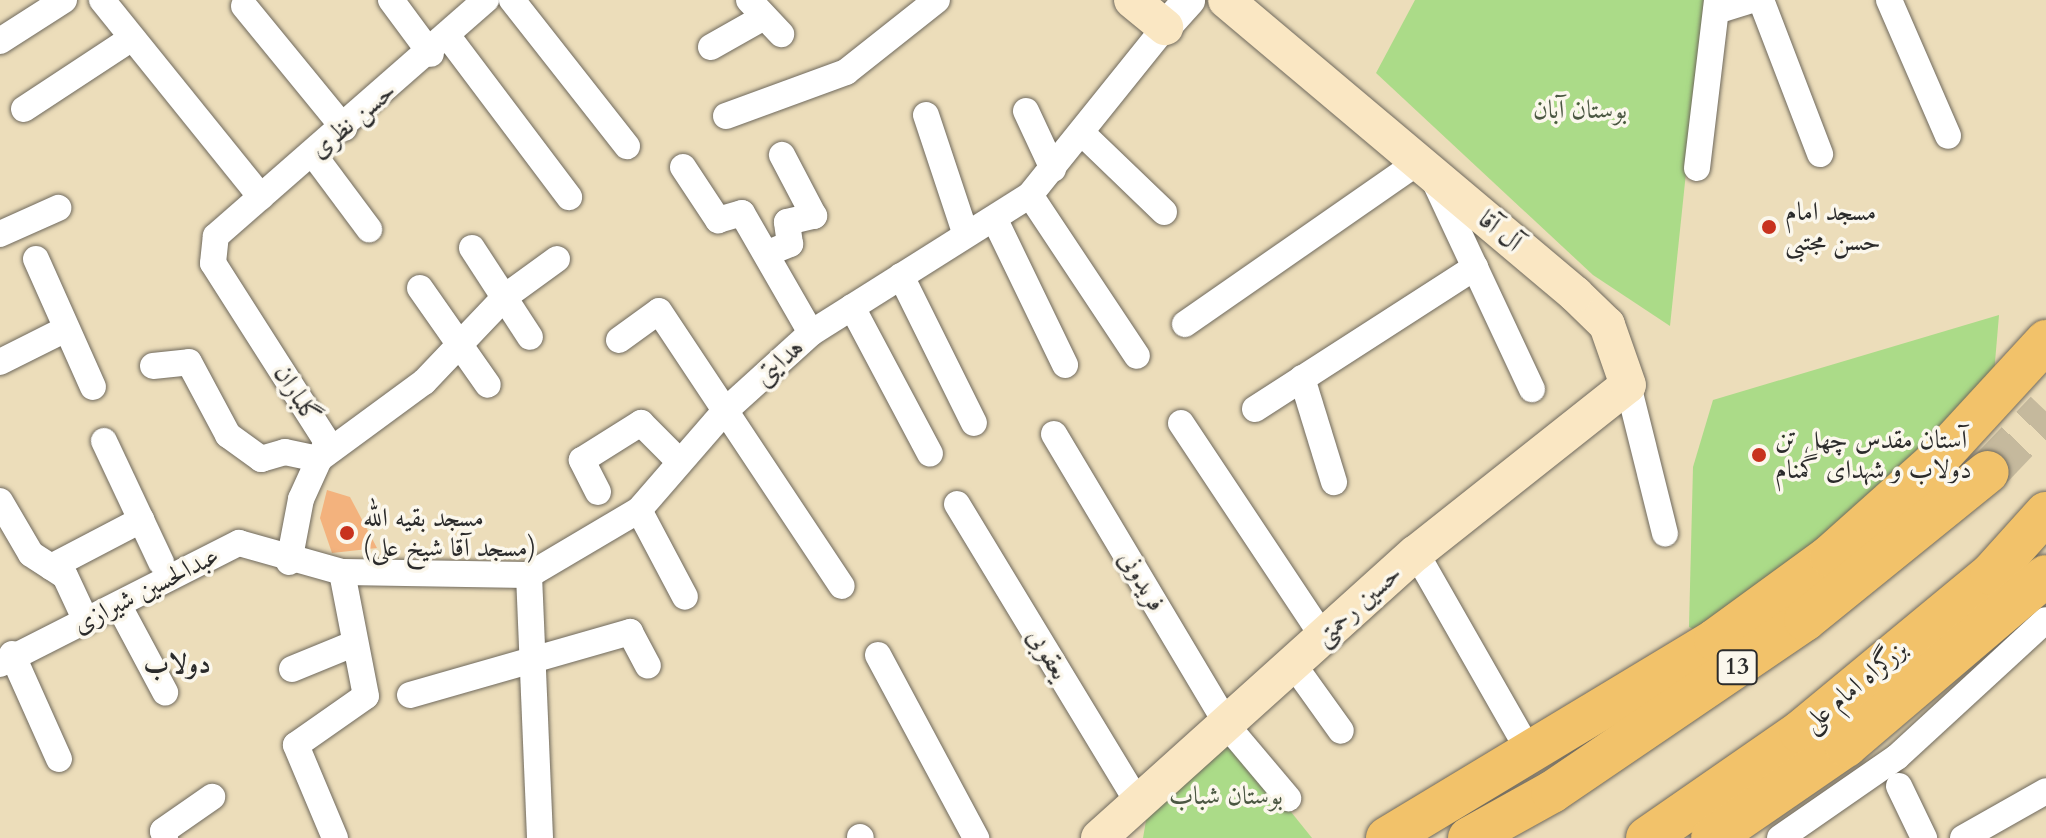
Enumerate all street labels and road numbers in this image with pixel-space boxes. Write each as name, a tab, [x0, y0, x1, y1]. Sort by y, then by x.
street label: حسن نظری	[304, 75, 402, 165]
street label: آل آقا	[1472, 204, 1528, 258]
street label: هدایتی	[748, 332, 810, 392]
street label: گلباران	[267, 359, 327, 429]
street label: عبدالحسین شیرازی	[68, 540, 224, 640]
street label: فریدونی	[1112, 545, 1172, 617]
street label: حسین رحمتی	[1308, 558, 1408, 652]
street label: یعقوبی	[1021, 623, 1075, 685]
street label: بزرگراه امام علی	[1796, 633, 1914, 739]
road number: 13	[1715, 647, 1759, 687]

